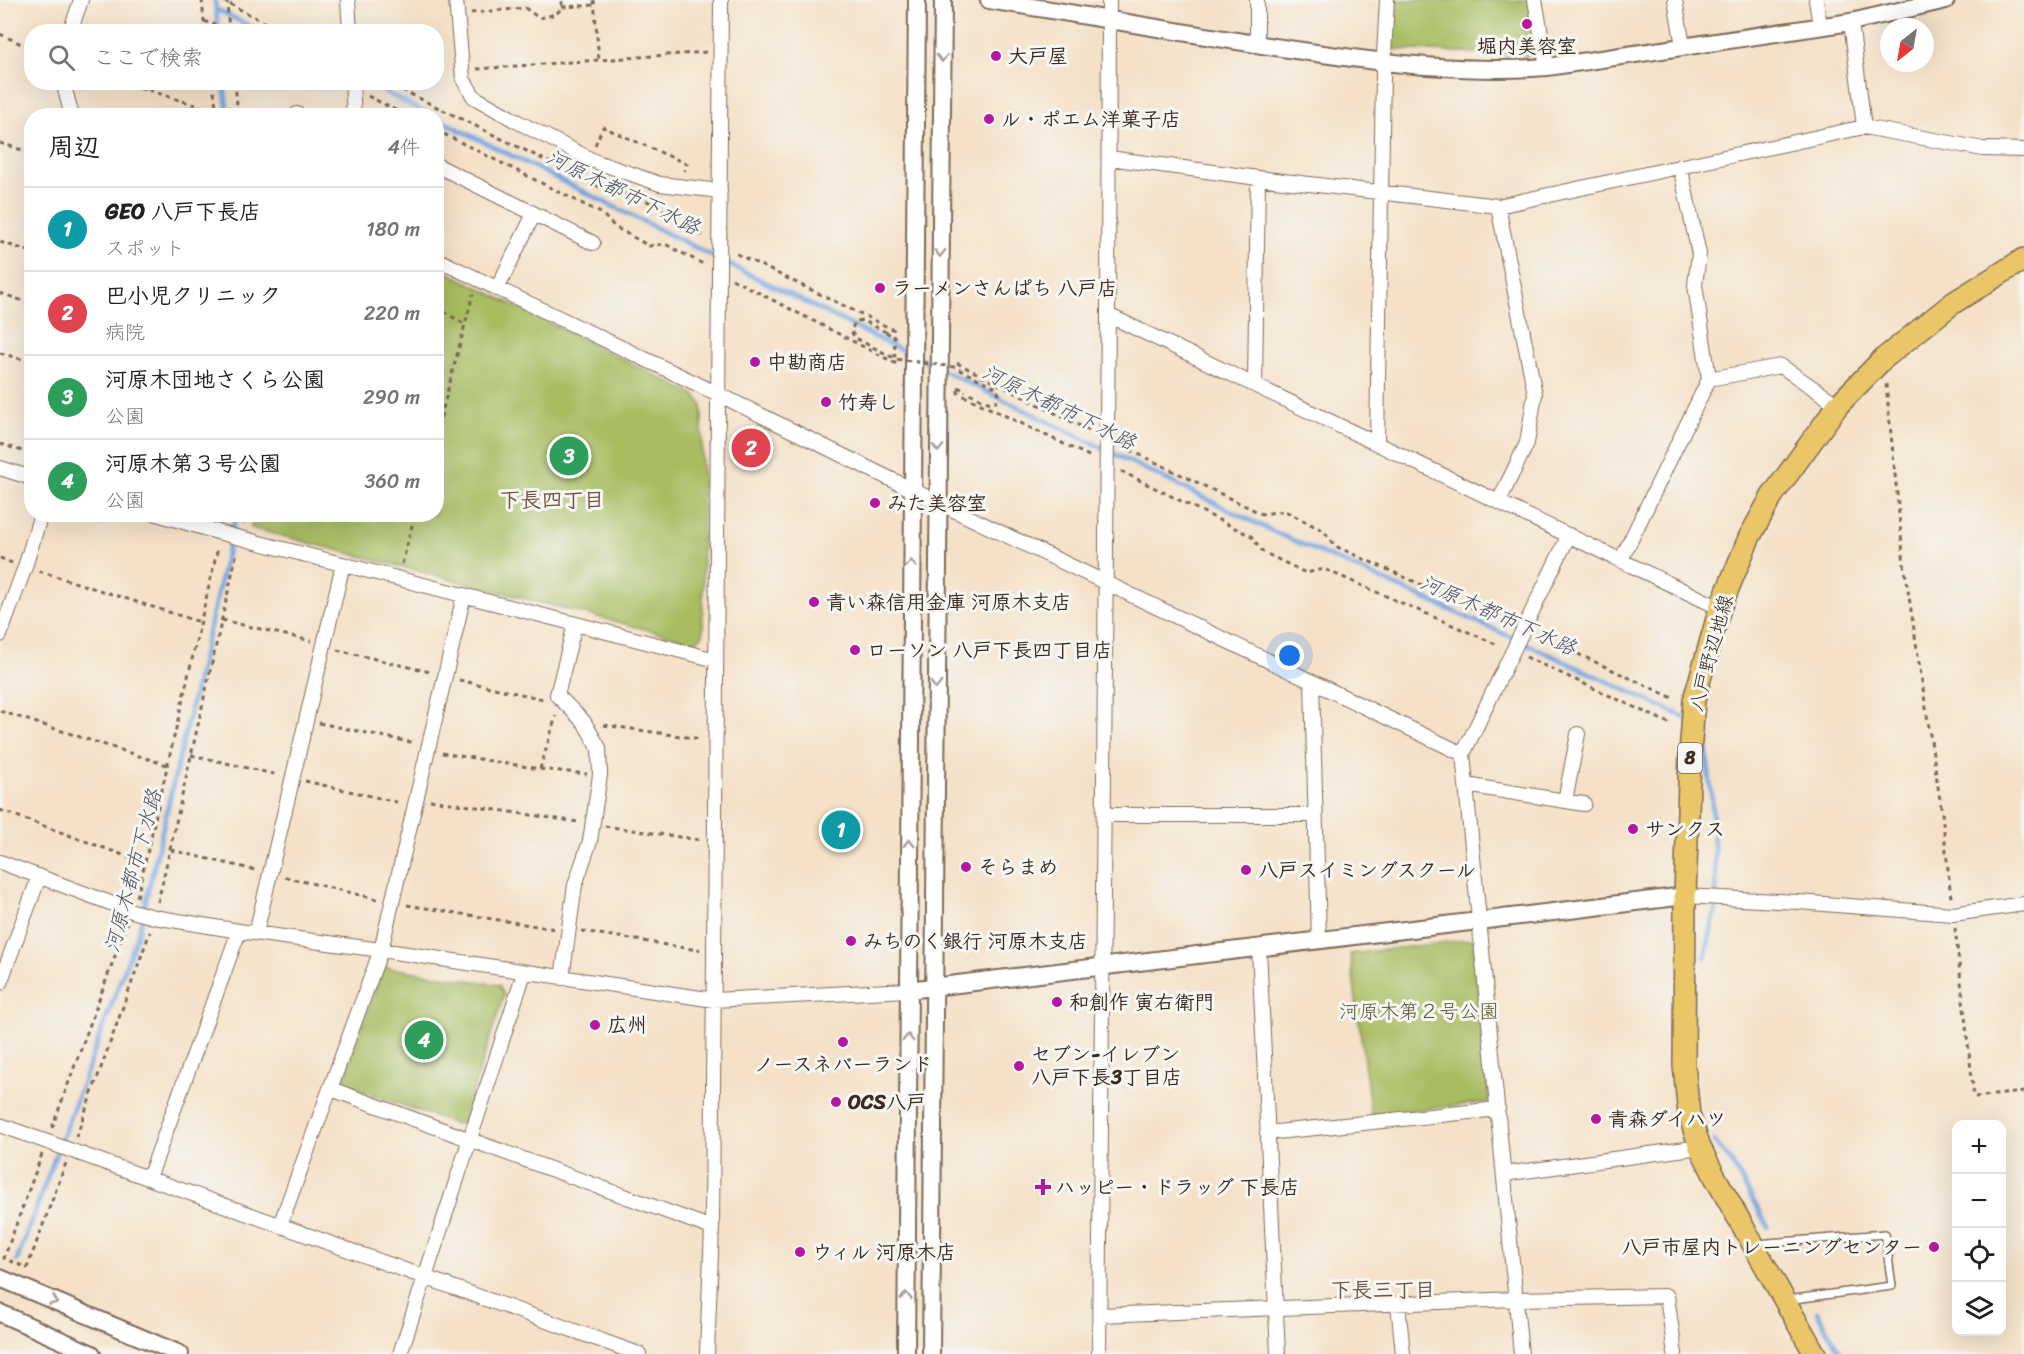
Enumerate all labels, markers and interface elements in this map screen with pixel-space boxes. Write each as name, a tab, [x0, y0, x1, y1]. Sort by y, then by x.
marker: 堀内美容室	[1520, 17, 1534, 31]
north arrow	[1880, 18, 1934, 72]
search box	[24, 24, 444, 90]
place label: 堀内美容室	[1477, 29, 1577, 64]
text: ここで検索	[93, 38, 203, 77]
place label: 大戸屋	[1008, 39, 1068, 74]
icon: search	[45, 41, 78, 74]
marker: 大戸屋	[989, 49, 1003, 63]
one-way arrow	[936, 54, 948, 63]
place label: ル・ポエム洋菓子店	[1001, 102, 1181, 137]
marker: ル・ポエム洋菓子店	[982, 112, 996, 126]
text: 周辺	[48, 124, 100, 170]
text: 4件	[388, 130, 420, 165]
water label: 河原木都市下水路	[539, 138, 708, 246]
text: GEO 八戸下長店	[105, 192, 261, 231]
text: 1	[63, 212, 72, 247]
text: 180 m	[366, 212, 420, 247]
text: スポット	[105, 231, 185, 266]
one-way arrow	[934, 249, 946, 258]
place label: ラーメンさんぱち 八戸店	[892, 271, 1117, 306]
text: 巴小児クリニック	[105, 276, 281, 315]
marker: ラーメンさんぱち 八戸店	[873, 281, 887, 295]
text: 2	[62, 296, 73, 331]
text: 220 m	[364, 296, 420, 331]
text: 病院	[105, 315, 145, 350]
place label: 中勘商店	[767, 345, 847, 380]
water label: 河原木都市下水路	[975, 353, 1144, 461]
marker: 中勘商店	[748, 355, 762, 369]
text: 河原木団地さくら公園	[105, 360, 325, 399]
text: 3	[62, 380, 73, 415]
text: 290 m	[363, 380, 420, 415]
place label: 竹寿し	[838, 385, 898, 420]
marker: 竹寿し	[819, 395, 833, 409]
text: 公園	[105, 399, 145, 434]
pin: 2	[732, 426, 771, 470]
pin: 3	[550, 434, 588, 478]
text: 河原木第３号公園	[105, 444, 281, 483]
one-way arrow	[932, 444, 944, 453]
text: 4	[61, 464, 74, 499]
text: 360 m	[364, 464, 420, 499]
district label: 下長四丁目	[500, 481, 605, 519]
text: 公園	[105, 483, 145, 518]
place label: みた美容室	[887, 486, 987, 521]
marker: みた美容室	[868, 496, 882, 510]
one-way arrow	[905, 559, 918, 568]
water label: 河原木都市下水路	[1414, 563, 1583, 667]
place label: 青い森信用金庫 河原木支店	[826, 585, 1071, 620]
street label: 八戸野辺地線	[1679, 591, 1743, 715]
marker: 青い森信用金庫 河原木支店	[807, 595, 821, 609]
place label: ローソン 八戸下長四丁目店	[867, 633, 1112, 668]
your location	[1275, 641, 1304, 670]
marker: ローソン 八戸下長四丁目店	[848, 643, 862, 657]
one-way arrow	[930, 681, 942, 690]
road number: 8	[1678, 743, 1702, 773]
water label: 河原木都市下水路	[93, 784, 173, 957]
pin: 1	[822, 808, 860, 852]
place label: サンクス	[1645, 812, 1725, 847]
marker: サンクス	[1626, 822, 1640, 836]
one-way arrow	[903, 838, 915, 847]
place label: そらまめ	[978, 850, 1058, 885]
place label: 八戸スイミングスクール	[1258, 853, 1476, 888]
marker: そらまめ	[959, 860, 973, 874]
marker: 八戸スイミングスクール	[1239, 863, 1253, 877]
place label: みちのく銀行 河原木支店	[863, 924, 1088, 959]
marker: みちのく銀行 河原木支店	[844, 934, 858, 948]
place label: 和創作 寅右衛門	[1069, 985, 1214, 1020]
park label: 河原木第２号公園	[1339, 994, 1499, 1029]
marker: 和創作 寅右衛門	[1050, 995, 1064, 1009]
place label: 広州	[607, 1008, 647, 1043]
pin: 4	[404, 1018, 444, 1062]
marker: 広州	[588, 1018, 602, 1032]
one-way arrow	[902, 1033, 914, 1042]
marker: ノースネバーランド	[836, 1035, 850, 1049]
place label: セブン-イレブン 八戸下長3丁目店	[1031, 1037, 1182, 1095]
place label: ノースネバーランド	[754, 1047, 932, 1082]
marker: セブン-イレブン 八戸下長3丁目店	[1012, 1059, 1026, 1073]
place label: OCS八戸	[848, 1085, 926, 1120]
marker: OCS八戸	[829, 1095, 843, 1109]
place label: 青森ダイハツ	[1608, 1102, 1726, 1137]
marker: 青森ダイハツ	[1589, 1112, 1603, 1126]
map controls	[1952, 1120, 2006, 1336]
button: +	[1952, 1120, 2006, 1174]
place label: ハッピー・ドラッグ 下長店	[1055, 1170, 1299, 1205]
button: −	[1952, 1174, 2006, 1228]
marker: ハッピー・ドラッグ 下長店	[1036, 1180, 1050, 1194]
button: locate	[1952, 1228, 2006, 1282]
place label: 八戸市屋内トレーニングセンター	[1621, 1230, 1922, 1265]
place label: ウィル 河原木店	[812, 1235, 956, 1270]
marker: 八戸市屋内トレーニングセンター	[1927, 1240, 1941, 1254]
marker: ウィル 河原木店	[793, 1245, 807, 1259]
district label: 下長三丁目	[1331, 1271, 1436, 1309]
button: layers	[1952, 1282, 2006, 1336]
one-way arrow	[900, 1291, 912, 1300]
one-way arrow	[47, 1294, 58, 1306]

